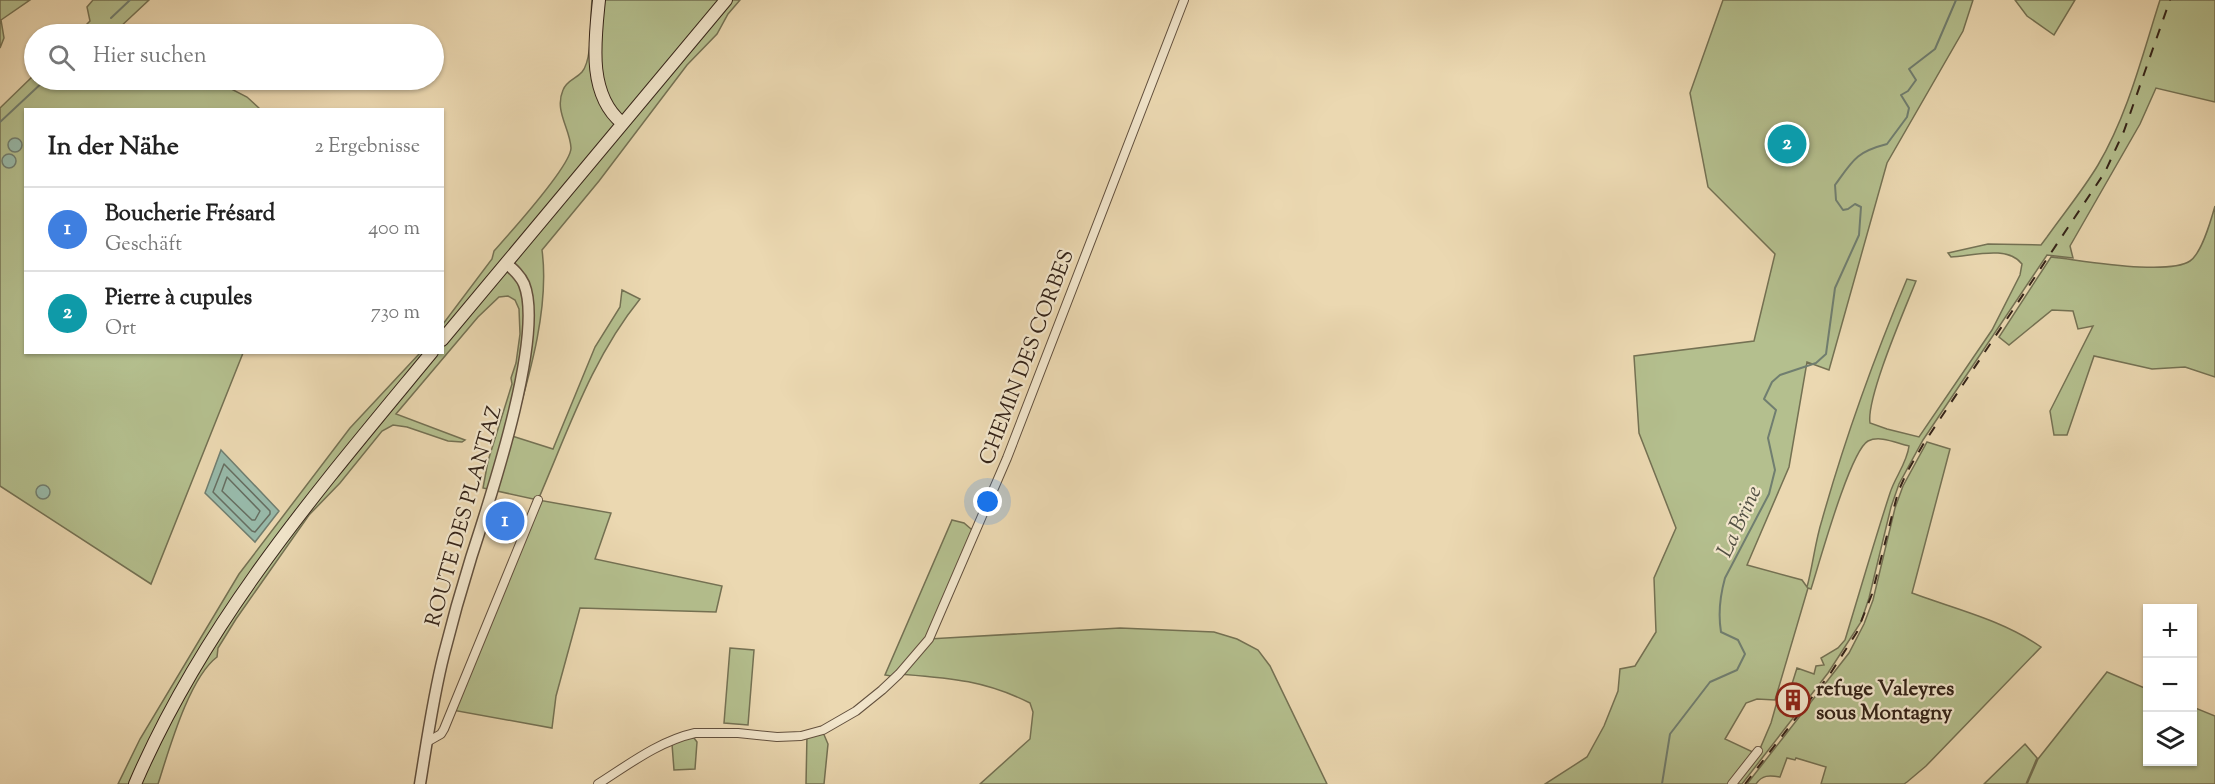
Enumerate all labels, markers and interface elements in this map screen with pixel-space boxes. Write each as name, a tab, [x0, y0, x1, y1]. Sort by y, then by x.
search box	[24, 24, 444, 90]
icon: search	[45, 41, 78, 74]
text: Hier suchen	[93, 41, 207, 73]
pin: 2	[1768, 122, 1806, 166]
text: In der Nähe	[48, 129, 179, 166]
text: 2 Ergebnisse	[315, 133, 420, 162]
text: Boucherie Frésard	[105, 199, 275, 231]
text: 1	[64, 215, 71, 244]
text: 400 m	[368, 215, 420, 244]
text: Geschäft	[105, 231, 182, 260]
street label: CHEMIN DES CORBES	[973, 246, 1083, 470]
text: Pierre à cupules	[105, 283, 252, 315]
text: 2	[63, 299, 72, 328]
text: 730 m	[371, 299, 420, 328]
text: Ort	[105, 315, 136, 344]
street label: ROUTE DES PLANTAZ	[419, 403, 511, 630]
water label: La Brine	[1710, 481, 1771, 563]
your location	[973, 487, 1002, 516]
pin: 1	[486, 498, 524, 544]
map controls	[2143, 604, 2197, 766]
button: +	[2143, 604, 2197, 658]
button: −	[2143, 658, 2197, 712]
place label: refuge Valeyres sous Montagny	[1816, 675, 1954, 729]
building icon: refuge Valeyres sous Montagny	[1775, 682, 1811, 718]
button: layers	[2143, 712, 2197, 766]

